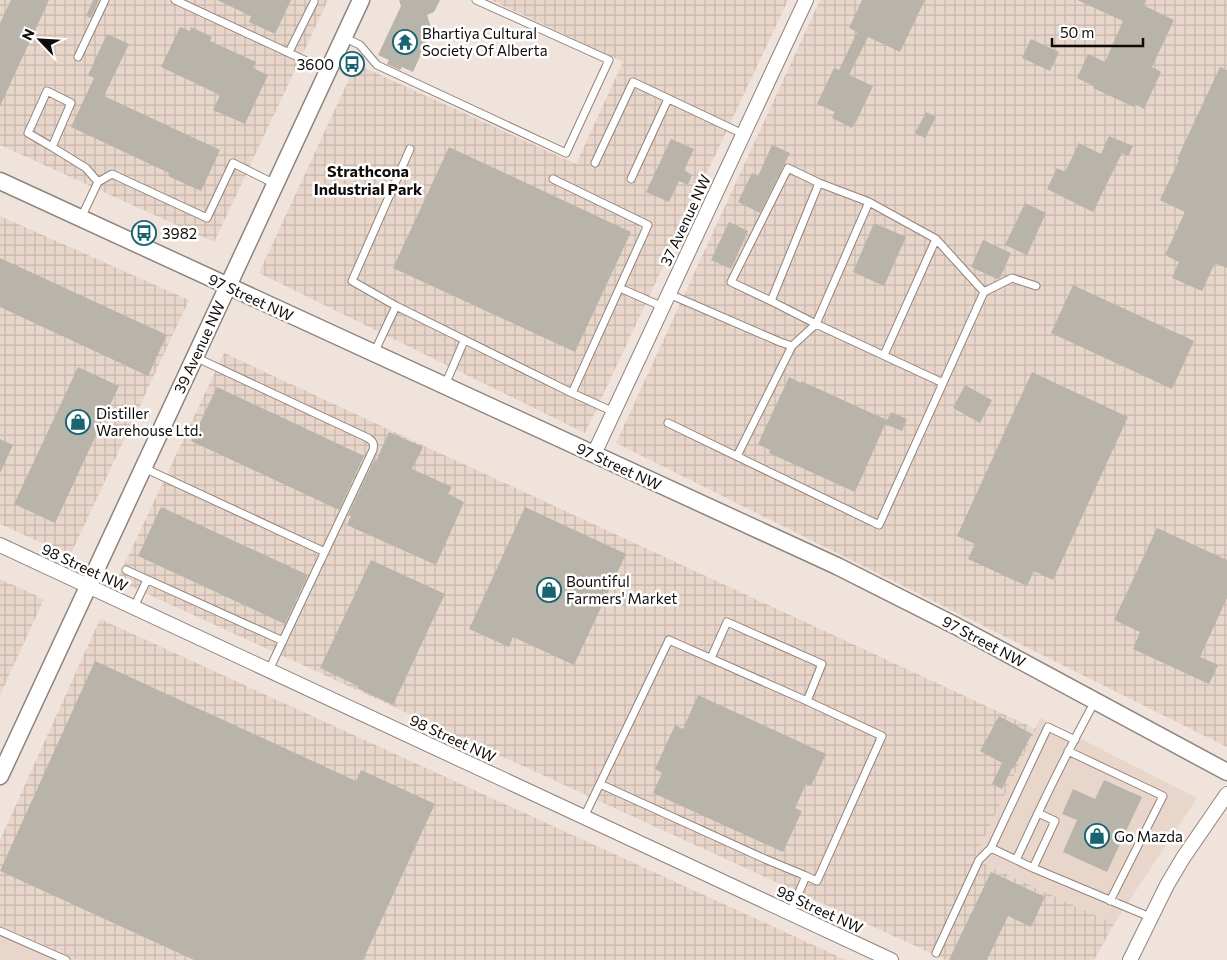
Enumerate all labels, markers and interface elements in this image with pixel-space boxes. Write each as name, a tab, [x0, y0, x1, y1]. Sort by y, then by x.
north arrow	[15, 15, 65, 65]
scale bar	[1052, 15, 1143, 47]
text: 50 m	[1060, 23, 1094, 41]
place label: Bhartiya Cultural Society Of Alberta	[422, 24, 548, 59]
text: N	[18, 26, 38, 43]
temple icon: Bhartiya Cultural Society Of Alberta	[392, 29, 418, 55]
bus stop icon: 3600	[339, 51, 365, 77]
place label: 3600	[297, 55, 334, 73]
district label: Strathcona Industrial Park	[314, 161, 423, 198]
street label: 37 Avenue NW	[656, 171, 714, 269]
bus stop icon: 3982	[131, 220, 157, 246]
place label: 3982	[162, 224, 197, 242]
street label: 97 Street NW	[206, 269, 296, 325]
street label: 39 Avenue NW	[170, 298, 228, 396]
place label: Distiller Warehouse Ltd.	[96, 404, 202, 439]
shop icon: Distiller Warehouse Ltd.	[65, 409, 91, 435]
street label: 97 Street NW	[574, 438, 664, 494]
street label: 98 Street NW	[39, 539, 131, 595]
place label: Bountiful Farmers' Market	[566, 572, 677, 607]
shop icon: Bountiful Farmers' Market	[536, 577, 562, 603]
street label: 97 Street NW	[939, 612, 1029, 670]
street label: 98 Street NW	[407, 710, 499, 766]
shop icon: Go Mazda	[1084, 823, 1110, 849]
place label: Go Mazda	[1114, 827, 1183, 845]
street label: 98 Street NW	[774, 881, 866, 937]

